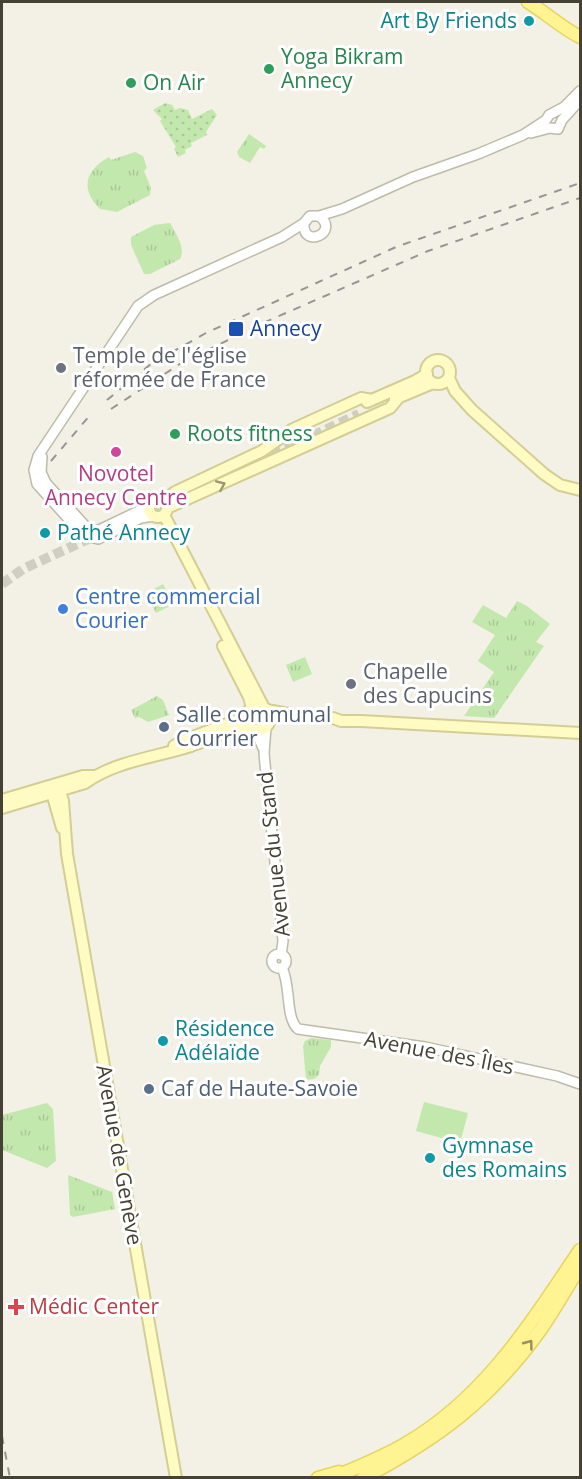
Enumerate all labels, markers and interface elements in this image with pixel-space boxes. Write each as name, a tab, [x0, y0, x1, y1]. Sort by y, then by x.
place label: Art By Friends	[380, 6, 517, 34]
marker: Art By Friends	[522, 14, 536, 28]
place label: Yoga Bikram Annecy	[281, 42, 404, 94]
marker: Yoga Bikram Annecy	[262, 62, 276, 76]
place label: On Air	[143, 68, 205, 96]
marker: On Air	[124, 76, 138, 90]
place label: Annecy	[250, 314, 322, 342]
marker: Annecy	[227, 320, 245, 338]
place label: Temple de l'église réformée de France	[73, 341, 266, 393]
marker: Temple de l'église réformée de France	[54, 361, 68, 375]
place label: Roots fitness	[187, 419, 313, 447]
marker: Roots fitness	[168, 427, 182, 441]
marker: Novotel Annecy Centre	[109, 445, 123, 459]
place label: Novotel Annecy Centre	[45, 459, 187, 511]
one-way arrow	[214, 480, 225, 492]
place label: Pathé Annecy	[57, 518, 191, 546]
marker: Pathé Annecy	[38, 526, 52, 540]
place label: Centre commercial Courier	[75, 582, 261, 634]
marker: Centre commercial Courier	[56, 602, 70, 616]
place label: Chapelle des Capucins	[363, 657, 492, 709]
marker: Chapelle des Capucins	[344, 677, 358, 691]
place label: Salle communal Courrier	[176, 700, 331, 752]
marker: Salle communal Courrier	[157, 720, 171, 734]
street label: Avenue du Stand	[250, 770, 296, 938]
place label: Résidence Adélaïde	[175, 1014, 274, 1066]
street label: Avenue des Îles	[362, 1024, 516, 1080]
marker: Résidence Adélaïde	[156, 1034, 170, 1048]
street label: Avenue de Genève	[90, 1062, 150, 1247]
place label: Caf de Haute-Savoie	[161, 1074, 358, 1102]
marker: Caf de Haute-Savoie	[142, 1082, 156, 1096]
place label: Gymnase des Romains	[442, 1131, 567, 1183]
marker: Gymnase des Romains	[423, 1151, 437, 1165]
place label: Médic Center	[29, 1292, 160, 1320]
marker: Médic Center	[7, 1298, 25, 1316]
one-way arrow	[521, 1340, 532, 1351]

